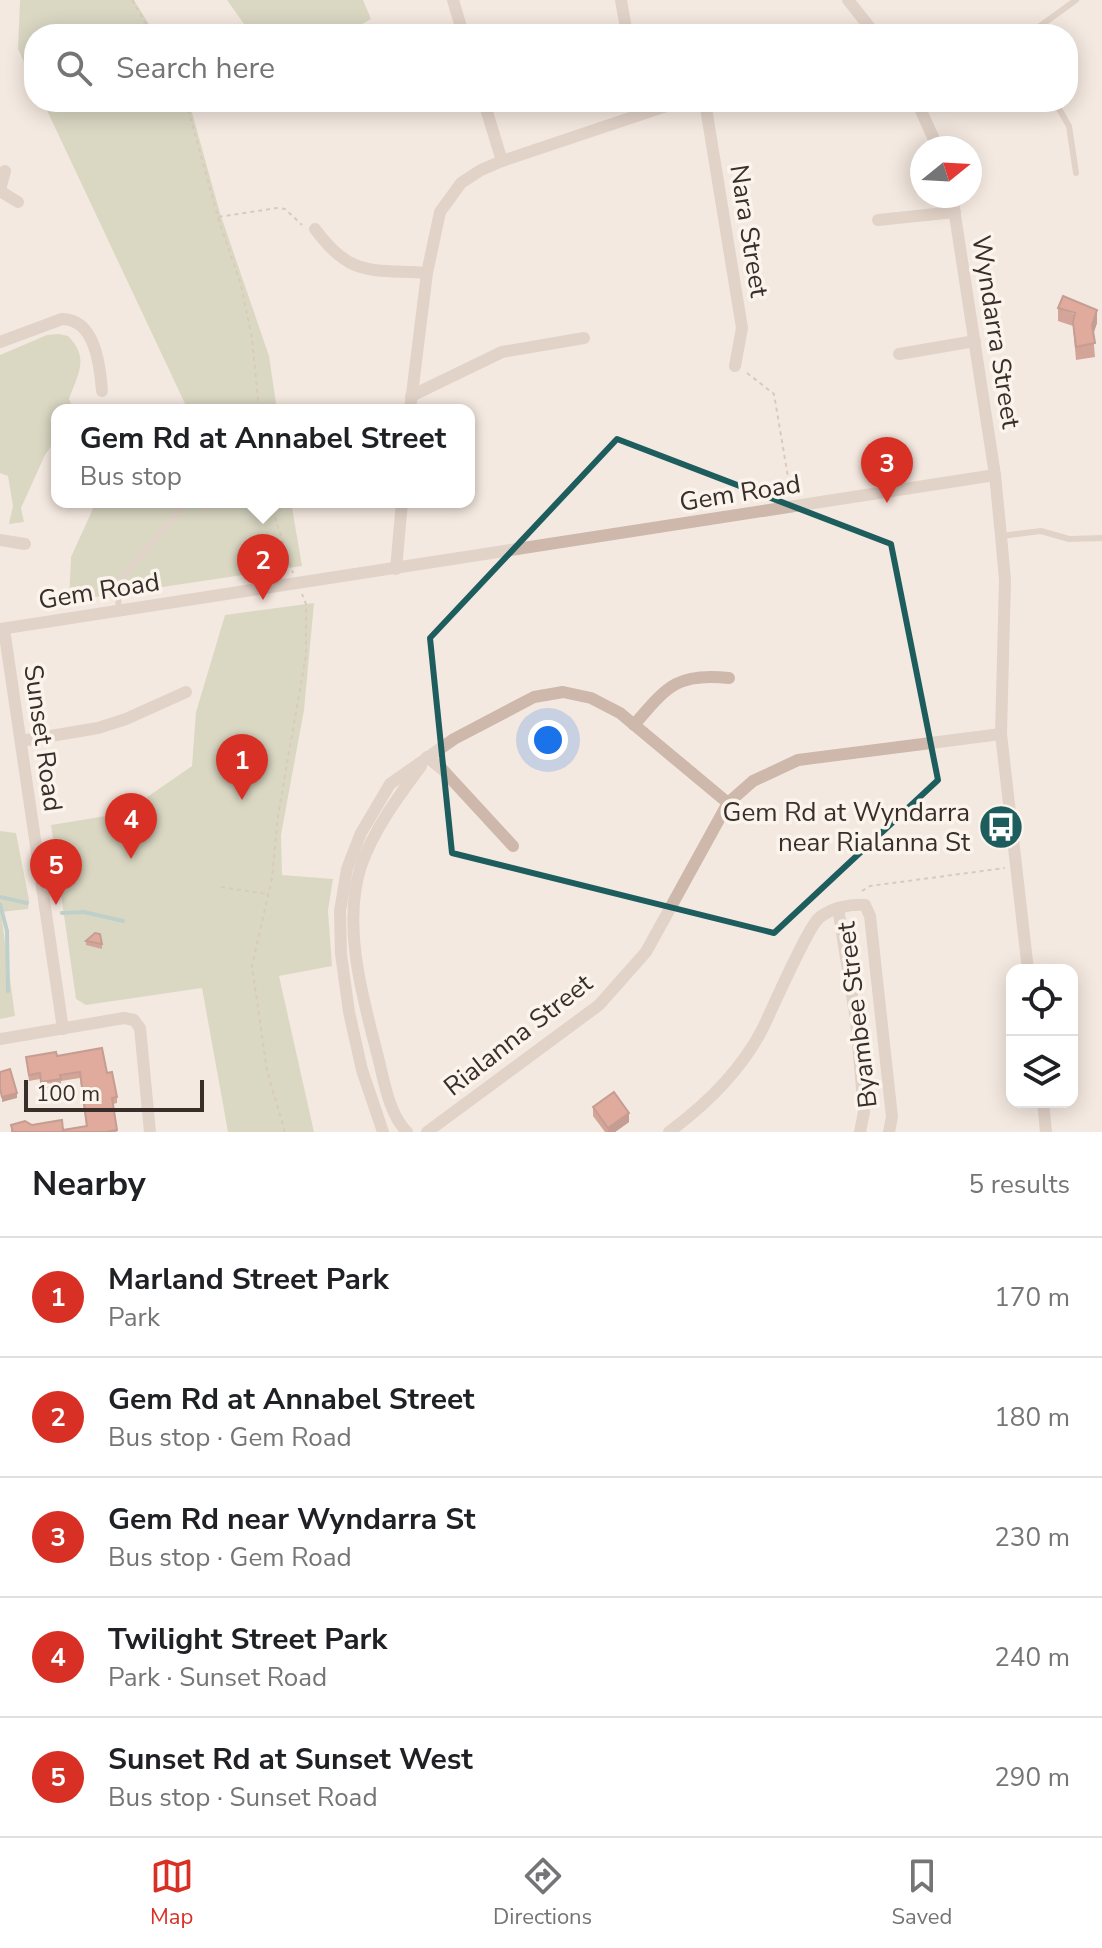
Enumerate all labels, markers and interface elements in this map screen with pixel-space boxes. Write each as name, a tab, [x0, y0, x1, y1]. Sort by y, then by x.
search box	[24, 24, 1078, 112]
icon: search	[52, 46, 96, 90]
text: Search here	[116, 48, 275, 89]
north arrow	[910, 136, 982, 208]
street label: Nara Street	[721, 162, 777, 301]
street label: Wyndarra Street	[963, 233, 1029, 432]
popup	[51, 404, 475, 508]
text: Gem Rd at Annabel Street	[80, 418, 446, 459]
pin: 3	[861, 437, 913, 503]
text: Bus stop	[80, 459, 182, 494]
street label: Gem Road	[677, 466, 803, 520]
pin: 2	[237, 534, 289, 600]
street label: Gem Road	[36, 564, 162, 618]
street label: Sunset Road	[15, 662, 71, 814]
your location	[528, 720, 568, 760]
pin: 1	[216, 734, 268, 800]
pin: 4	[105, 793, 157, 859]
place label: Gem Rd at Wyndarra near Rialanna St	[723, 795, 971, 860]
bus stop icon: Gem Rd at Wyndarra near Rialanna St	[977, 803, 1025, 851]
pin: 5	[30, 839, 82, 905]
street label: Byambee Street	[828, 919, 886, 1110]
map controls	[1006, 964, 1078, 1108]
button: locate	[1006, 964, 1078, 1036]
street label: Rialanna Street	[436, 965, 600, 1104]
button: layers	[1006, 1036, 1078, 1108]
scale bar	[24, 1076, 204, 1112]
text: 100 m	[36, 1079, 100, 1109]
text: Nearby	[32, 1161, 146, 1207]
text: 5 results	[969, 1167, 1070, 1202]
text: Marland Street Park	[108, 1259, 389, 1300]
text: 1	[50, 1280, 66, 1315]
text: 170 m	[994, 1280, 1070, 1315]
text: Park	[108, 1300, 160, 1335]
text: Gem Rd at Annabel Street	[108, 1379, 475, 1420]
text: 2	[50, 1400, 66, 1435]
text: 180 m	[994, 1400, 1070, 1435]
text: Bus stop · Gem Road	[108, 1420, 352, 1455]
text: Gem Rd near Wyndarra St	[108, 1499, 476, 1540]
text: 3	[50, 1520, 66, 1555]
text: 230 m	[994, 1520, 1070, 1555]
text: Bus stop · Gem Road	[108, 1540, 352, 1575]
text: Twilight Street Park	[108, 1619, 387, 1660]
text: 4	[50, 1640, 66, 1675]
text: 240 m	[994, 1640, 1070, 1675]
text: Park · Sunset Road	[108, 1660, 327, 1695]
text: Sunset Rd at Sunset West	[108, 1739, 473, 1780]
text: 5	[50, 1760, 66, 1795]
text: 290 m	[994, 1760, 1070, 1795]
text: Bus stop · Sunset Road	[108, 1780, 378, 1815]
tab: Map	[150, 1854, 194, 1932]
tab: Directions	[493, 1854, 592, 1932]
tab: Saved	[892, 1854, 952, 1932]

